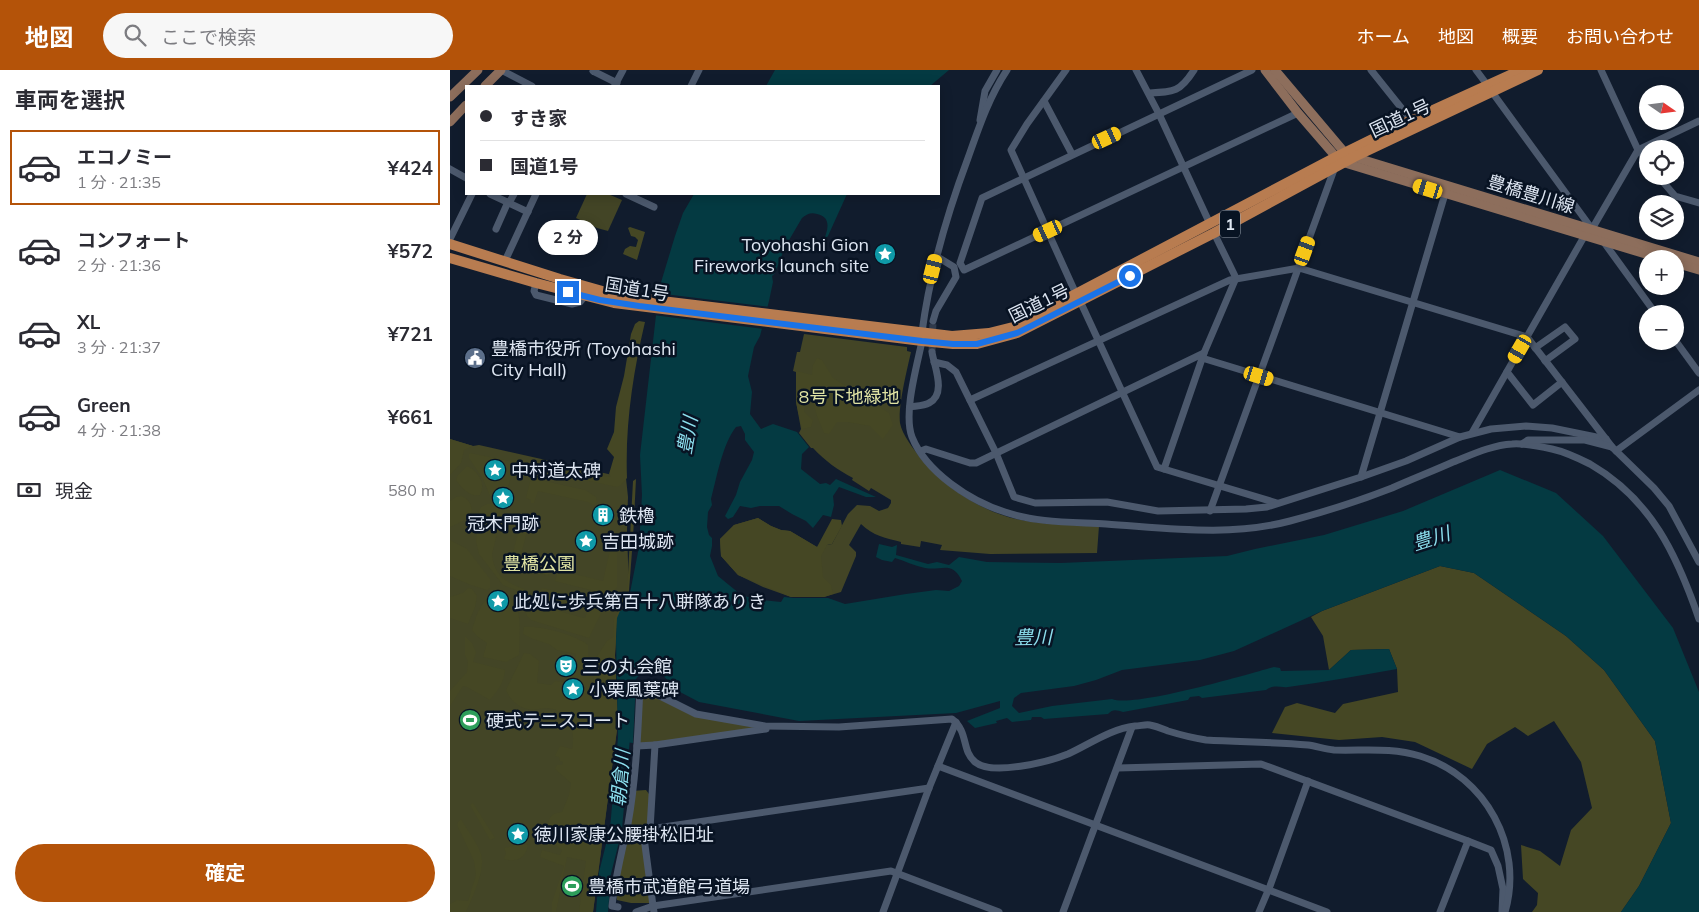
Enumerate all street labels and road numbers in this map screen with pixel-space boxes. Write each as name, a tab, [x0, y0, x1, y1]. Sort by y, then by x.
street label: 国道1号	[1366, 94, 1434, 142]
street label: 豊橋豊川線	[1485, 170, 1577, 218]
road number: 1	[1220, 210, 1240, 238]
street label: 国道1号	[603, 273, 671, 305]
street label: 国道1号	[1005, 278, 1073, 328]

